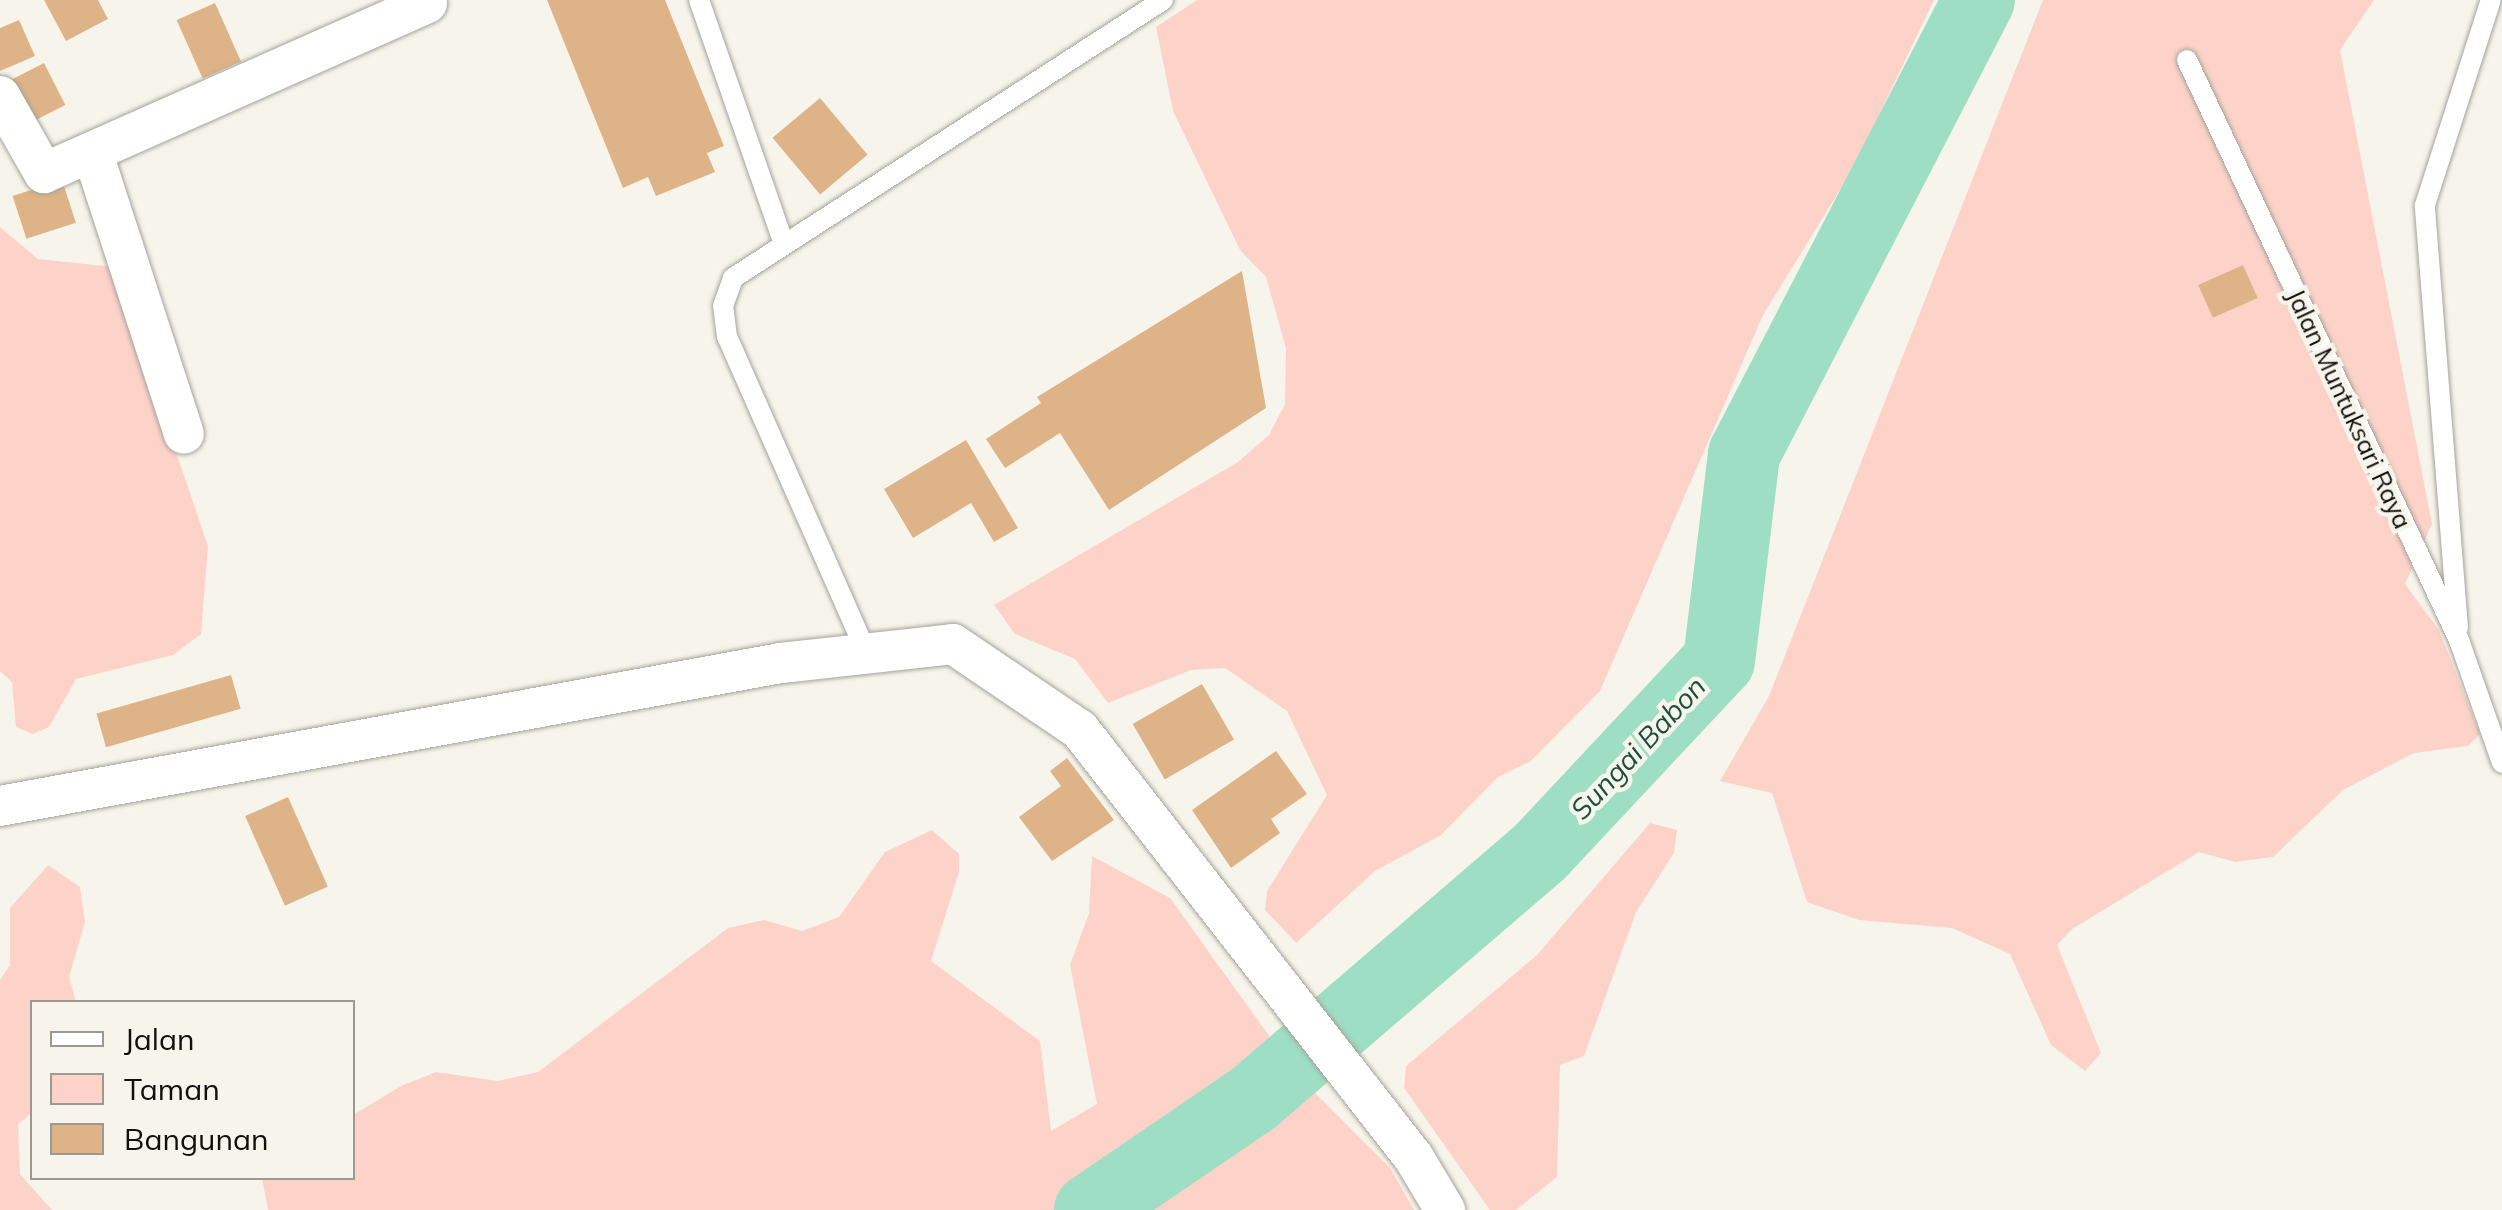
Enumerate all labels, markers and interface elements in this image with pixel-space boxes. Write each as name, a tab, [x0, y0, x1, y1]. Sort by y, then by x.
street label: Jalan Muntuksari Raya	[2280, 284, 2418, 534]
water label: Sungai Babon	[1563, 670, 1713, 826]
legend	[30, 1000, 355, 1180]
text: Jalan	[124, 1020, 195, 1058]
text: Taman	[124, 1070, 220, 1108]
text: Bangunan	[124, 1120, 269, 1158]

